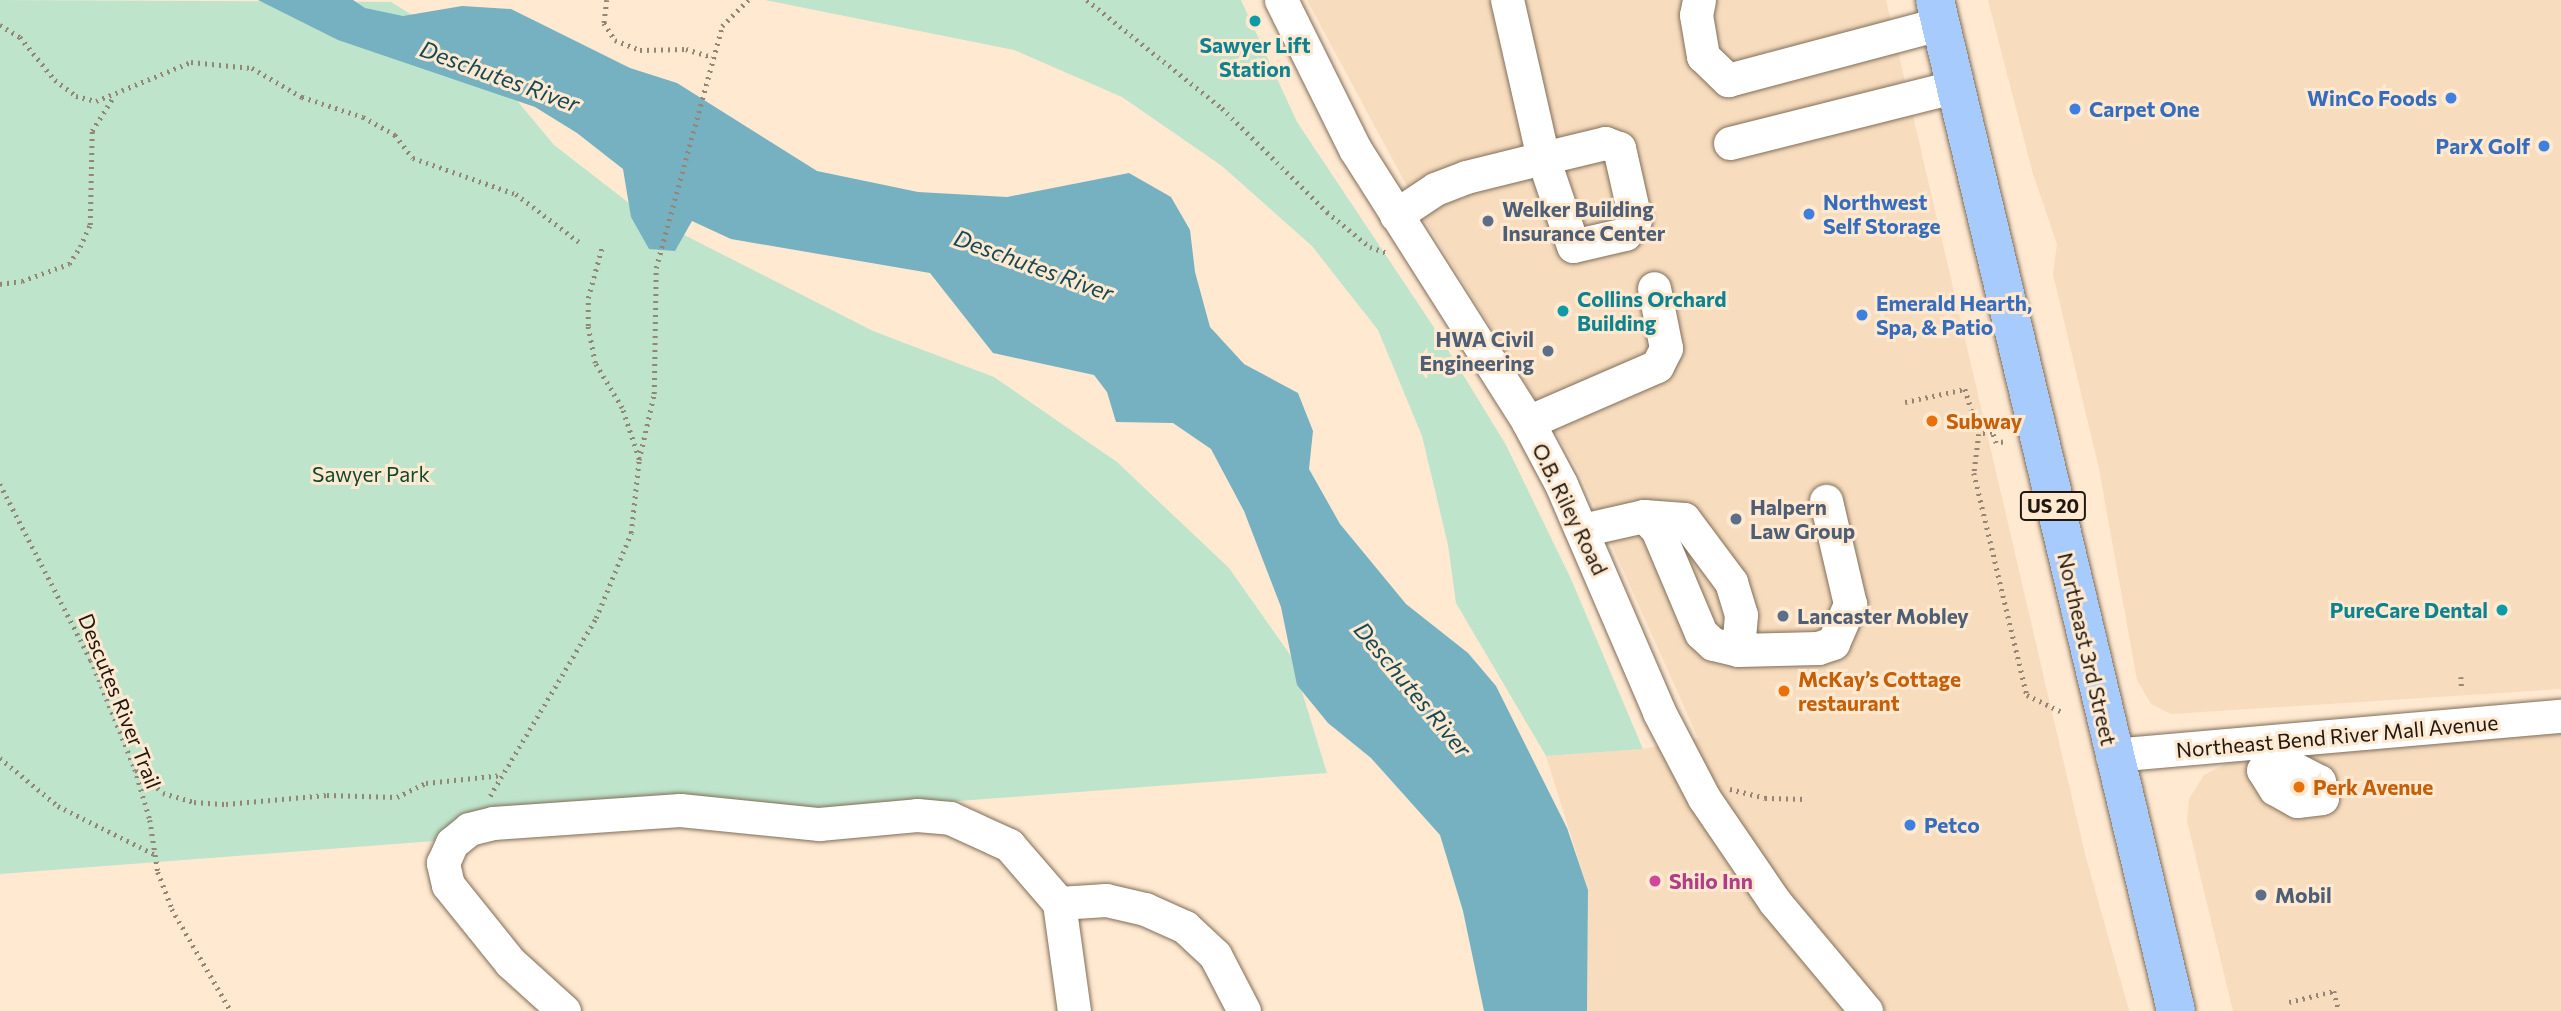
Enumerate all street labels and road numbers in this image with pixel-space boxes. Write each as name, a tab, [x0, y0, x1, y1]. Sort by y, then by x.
street label: O.B. Riley Road	[1527, 439, 1613, 579]
road number: US 20	[2020, 491, 2086, 522]
street label: Northeast 3rd Street	[2053, 550, 2121, 748]
street label: Descutes River Trail	[73, 610, 167, 792]
street label: Northeast Bend River Mall Avenue	[2175, 709, 2499, 763]

